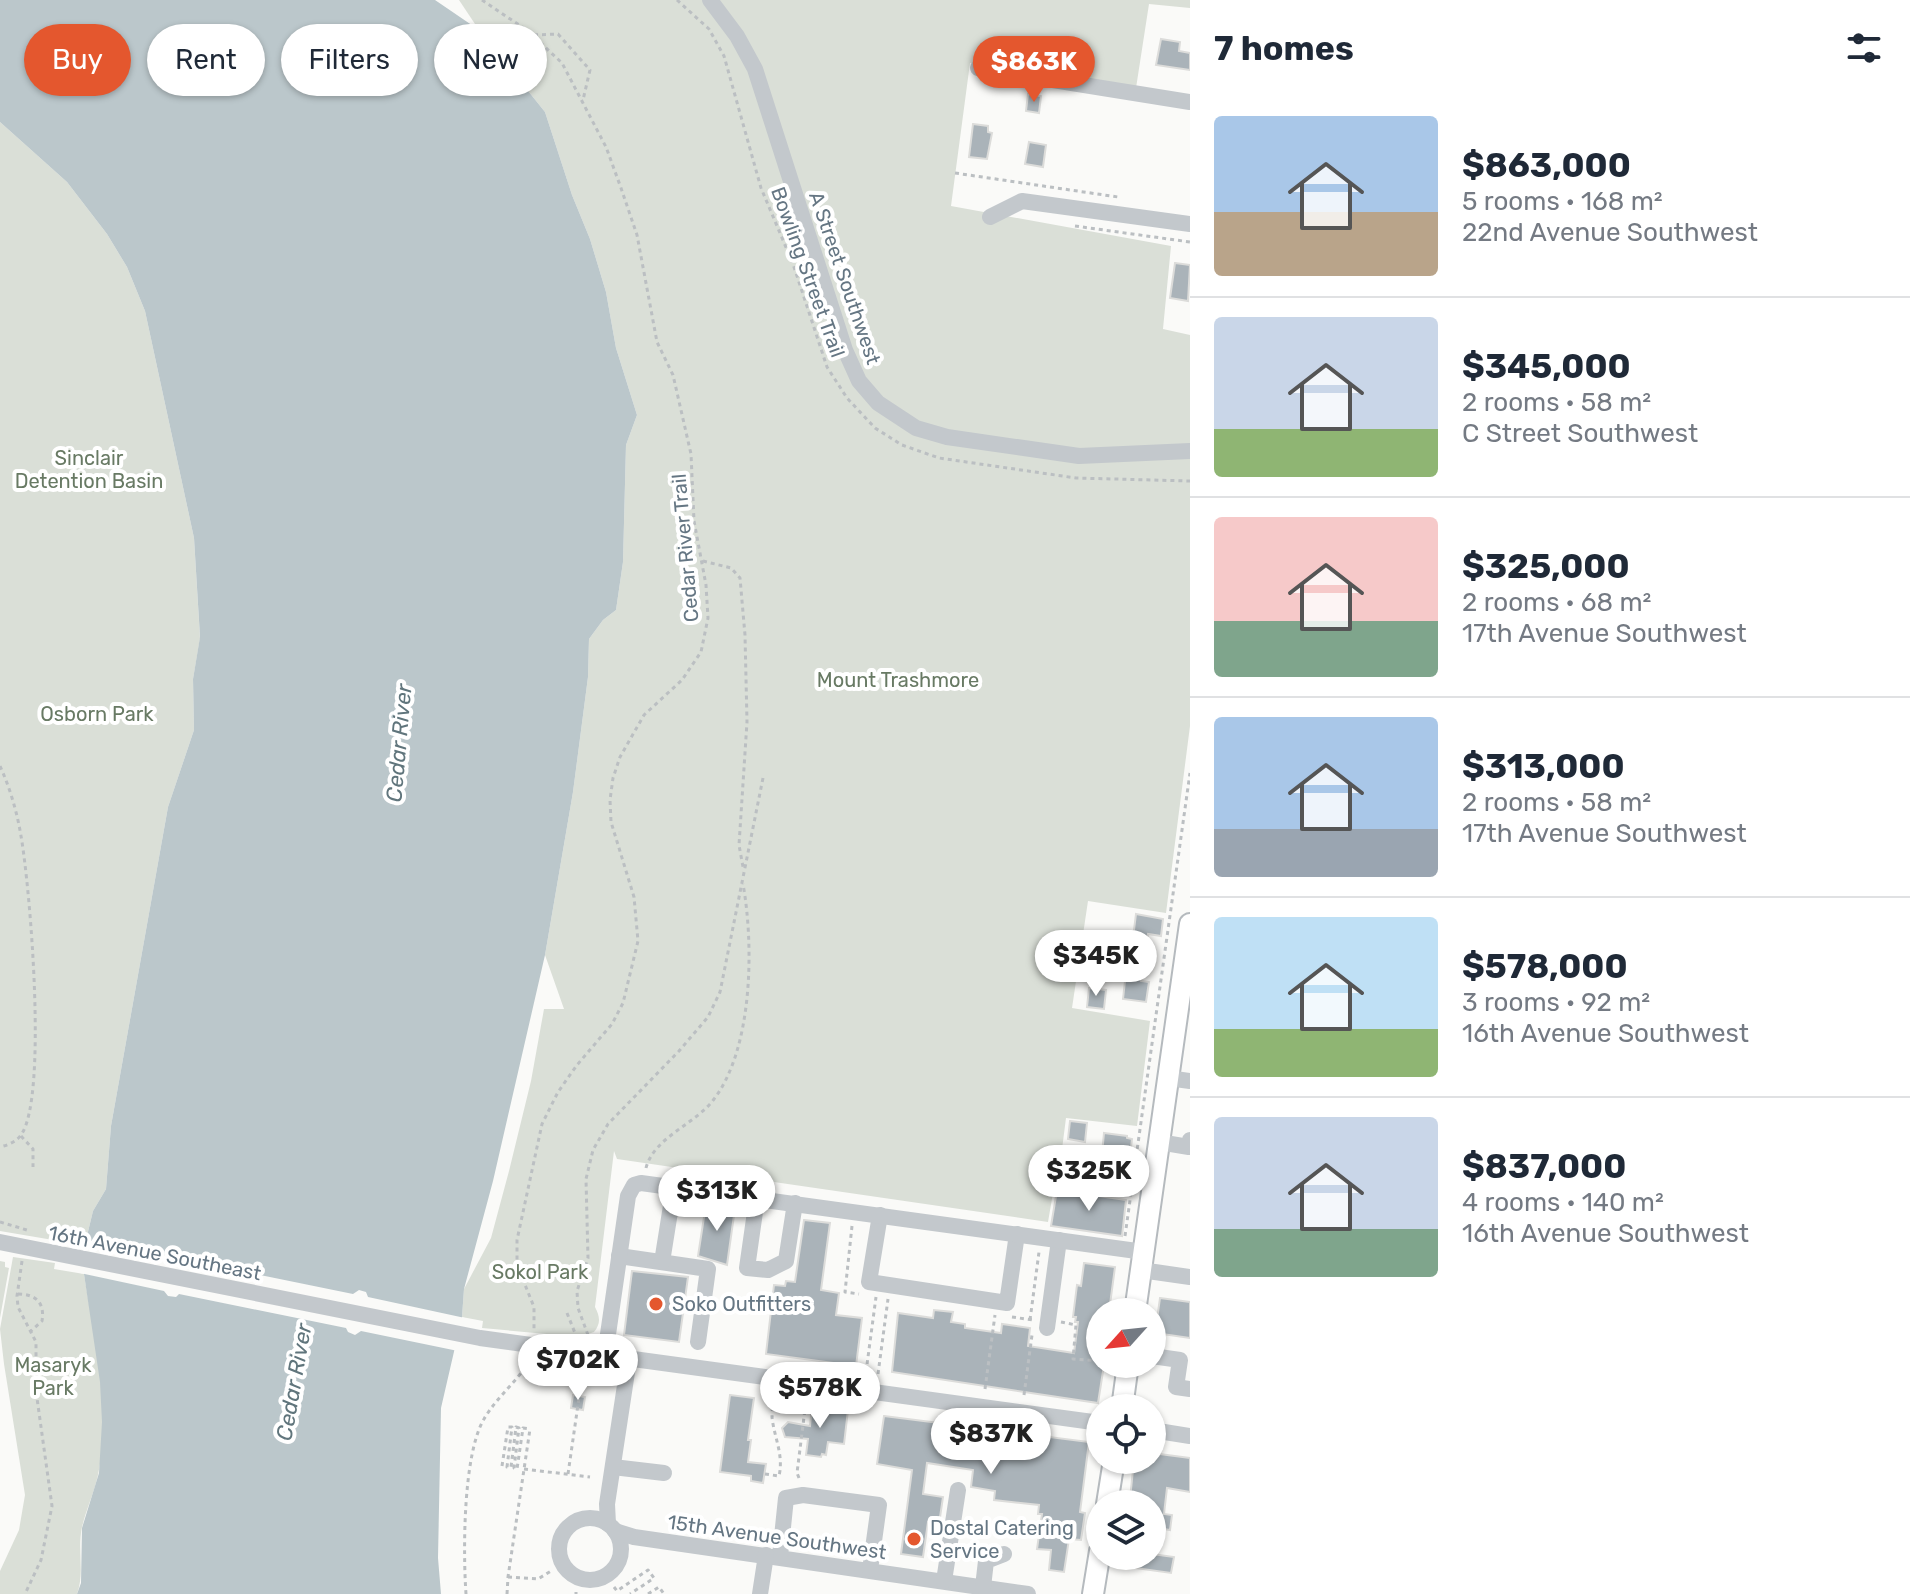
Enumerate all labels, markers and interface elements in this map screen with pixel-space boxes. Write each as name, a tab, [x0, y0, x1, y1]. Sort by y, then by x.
chip: Buy	[24, 24, 131, 96]
chip: Rent	[147, 24, 265, 96]
chip: Filters	[281, 24, 418, 96]
chip: New	[434, 24, 547, 96]
icon: filters	[1842, 26, 1886, 70]
text: 7 homes	[1214, 28, 1354, 69]
pin: $863K	[978, 36, 1090, 104]
text: $863K	[991, 46, 1077, 77]
text: $863,000	[1462, 145, 1631, 186]
icon: home	[1278, 148, 1374, 244]
street label: Bowling Street Trail	[766, 183, 850, 361]
text: 5 rooms · 168 m²	[1462, 186, 1663, 217]
street label: A Street Southwest	[804, 188, 886, 368]
text: 22nd Avenue Southwest	[1462, 217, 1758, 248]
text: $345,000	[1462, 346, 1631, 387]
icon: home	[1278, 349, 1374, 445]
text: 2 rooms · 58 m²	[1462, 387, 1651, 418]
text: C Street Southwest	[1462, 418, 1698, 449]
park label: Sinclair Detention Basin	[15, 446, 163, 493]
street label: Cedar River Trail	[667, 473, 703, 623]
text: $325,000	[1462, 546, 1630, 587]
icon: home	[1278, 549, 1374, 645]
text: 2 rooms · 68 m²	[1462, 587, 1651, 618]
text: 17th Avenue Southwest	[1462, 618, 1747, 649]
park label: Mount Trashmore	[817, 668, 979, 692]
water label: Cedar River	[380, 681, 418, 803]
park label: Osborn Park	[40, 702, 154, 726]
text: $313,000	[1462, 746, 1625, 787]
icon: home	[1278, 749, 1374, 845]
text: 2 rooms · 58 m²	[1462, 787, 1651, 818]
text: 17th Avenue Southwest	[1462, 818, 1747, 849]
pin: $345K	[1040, 930, 1152, 998]
text: $345K	[1053, 940, 1139, 971]
text: $578,000	[1462, 946, 1628, 987]
icon: home	[1278, 949, 1374, 1045]
text: 3 rooms · 92 m²	[1462, 987, 1650, 1018]
text: 16th Avenue Southwest	[1462, 1018, 1749, 1049]
pin: $325K	[1033, 1145, 1145, 1213]
text: $837,000	[1462, 1146, 1626, 1187]
icon: home	[1278, 1149, 1374, 1245]
text: $325K	[1046, 1155, 1132, 1186]
pin: $313K	[661, 1165, 773, 1233]
text: $313K	[676, 1175, 758, 1206]
text: 4 rooms · 140 m²	[1462, 1187, 1664, 1218]
text: 16th Avenue Southwest	[1462, 1218, 1749, 1249]
street label: 16th Avenue Southeast	[47, 1221, 264, 1285]
park label: Sokol Park	[492, 1260, 589, 1284]
place label: Soko Outfitters	[672, 1292, 811, 1316]
marker: Soko Outfitters	[647, 1295, 665, 1313]
north arrow	[1086, 1298, 1166, 1378]
map controls	[1086, 1298, 1166, 1570]
water label: Cedar River	[270, 1320, 318, 1443]
pin: $702K	[522, 1334, 634, 1402]
text: $702K	[536, 1344, 620, 1375]
park label: Masaryk Park	[14, 1353, 92, 1400]
pin: $578K	[764, 1362, 876, 1430]
text: $578K	[778, 1372, 862, 1403]
button: locate	[1086, 1394, 1166, 1474]
pin: $837K	[935, 1408, 1047, 1476]
text: $837K	[949, 1418, 1033, 1449]
button: layers	[1086, 1490, 1166, 1570]
street label: 15th Avenue Southwest	[666, 1510, 888, 1564]
place label: Dostal Catering Service	[930, 1516, 1074, 1563]
marker: Dostal Catering Service	[905, 1530, 923, 1548]

